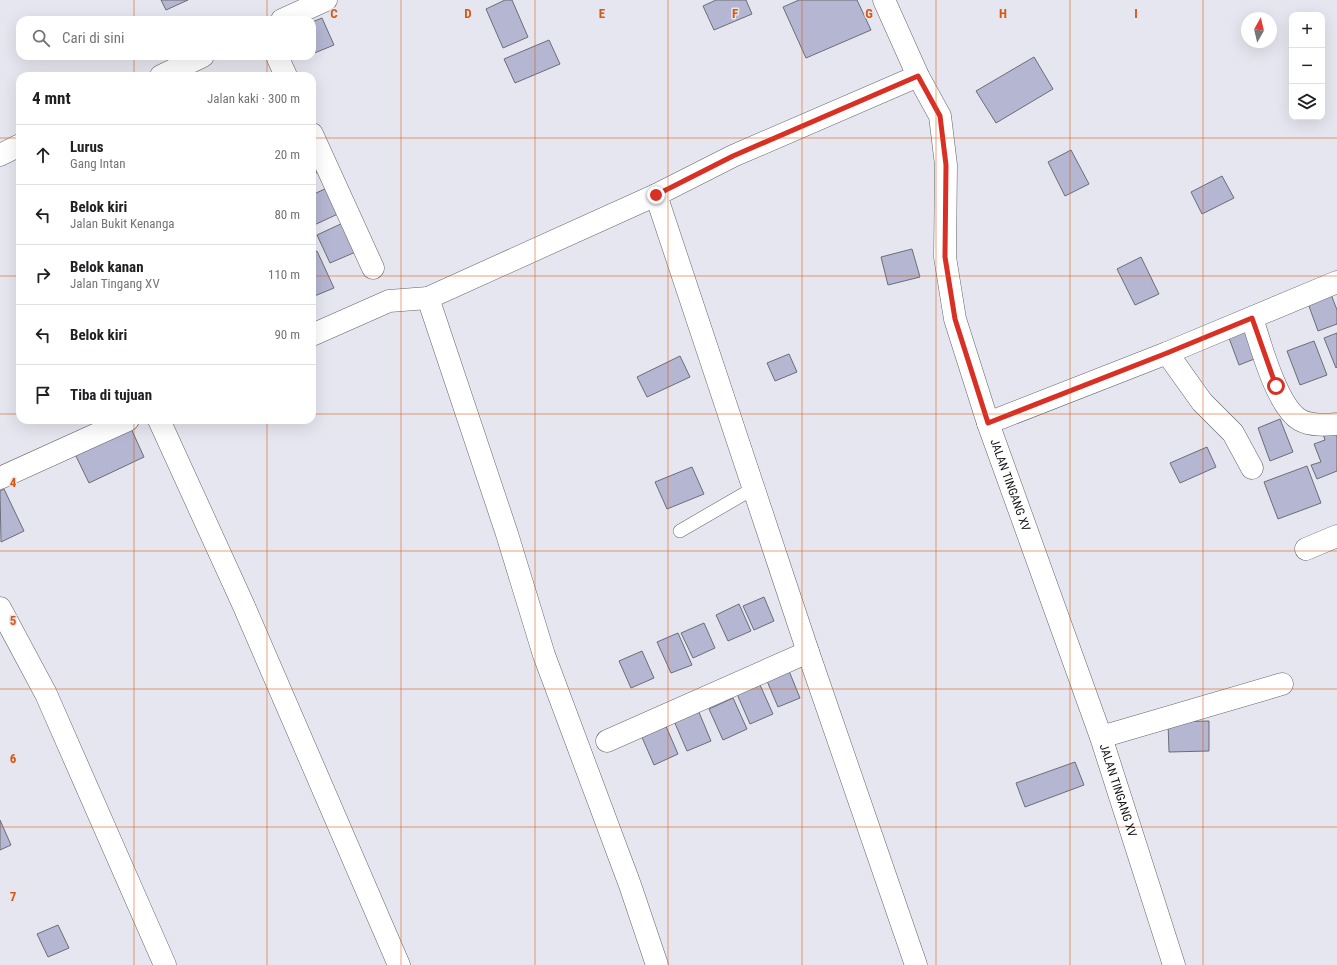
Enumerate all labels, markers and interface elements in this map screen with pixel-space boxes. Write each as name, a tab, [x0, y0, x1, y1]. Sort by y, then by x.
text: C	[330, 6, 338, 21]
text: D	[464, 6, 472, 21]
text: E	[599, 6, 606, 21]
text: F	[732, 6, 738, 21]
text: G	[865, 6, 873, 21]
text: H	[999, 6, 1007, 21]
text: I	[1134, 6, 1138, 21]
north arrow	[1241, 12, 1277, 48]
map controls	[1289, 12, 1325, 120]
button: +	[1289, 12, 1325, 48]
search box	[16, 16, 316, 60]
icon: search	[30, 27, 52, 49]
text: Cari di sini	[62, 29, 124, 47]
button: −	[1289, 48, 1325, 84]
button: layers	[1289, 84, 1325, 120]
text: 4 mnt	[32, 88, 71, 108]
text: Jalan kaki · 300 m	[207, 91, 300, 106]
text: Lurus	[70, 138, 104, 156]
icon: ahead	[32, 144, 54, 166]
text: 20 m	[274, 147, 300, 162]
text: Gang Intan	[70, 156, 126, 171]
route end	[647, 186, 665, 204]
text: Belok kiri	[70, 198, 127, 216]
icon: left	[32, 204, 54, 226]
text: 80 m	[274, 207, 300, 222]
text: Jalan Bukit Kenanga	[70, 216, 175, 231]
text: Belok kanan	[70, 258, 144, 276]
icon: right	[32, 264, 54, 286]
text: 110 m	[268, 267, 300, 282]
text: Jalan Tingang XV	[70, 276, 160, 291]
icon: left	[32, 324, 54, 346]
text: Belok kiri	[70, 326, 127, 344]
text: 90 m	[274, 327, 300, 342]
route start	[1267, 377, 1285, 395]
icon: arrive	[32, 384, 54, 406]
text: Tiba di tujuan	[70, 386, 152, 404]
street label: JALAN TINGANG XV	[987, 437, 1033, 533]
text: 4	[10, 475, 17, 490]
text: 5	[10, 613, 17, 628]
street label: JALAN TINGANG XV	[1097, 742, 1140, 839]
text: 6	[10, 751, 17, 766]
text: 7	[10, 889, 17, 904]

